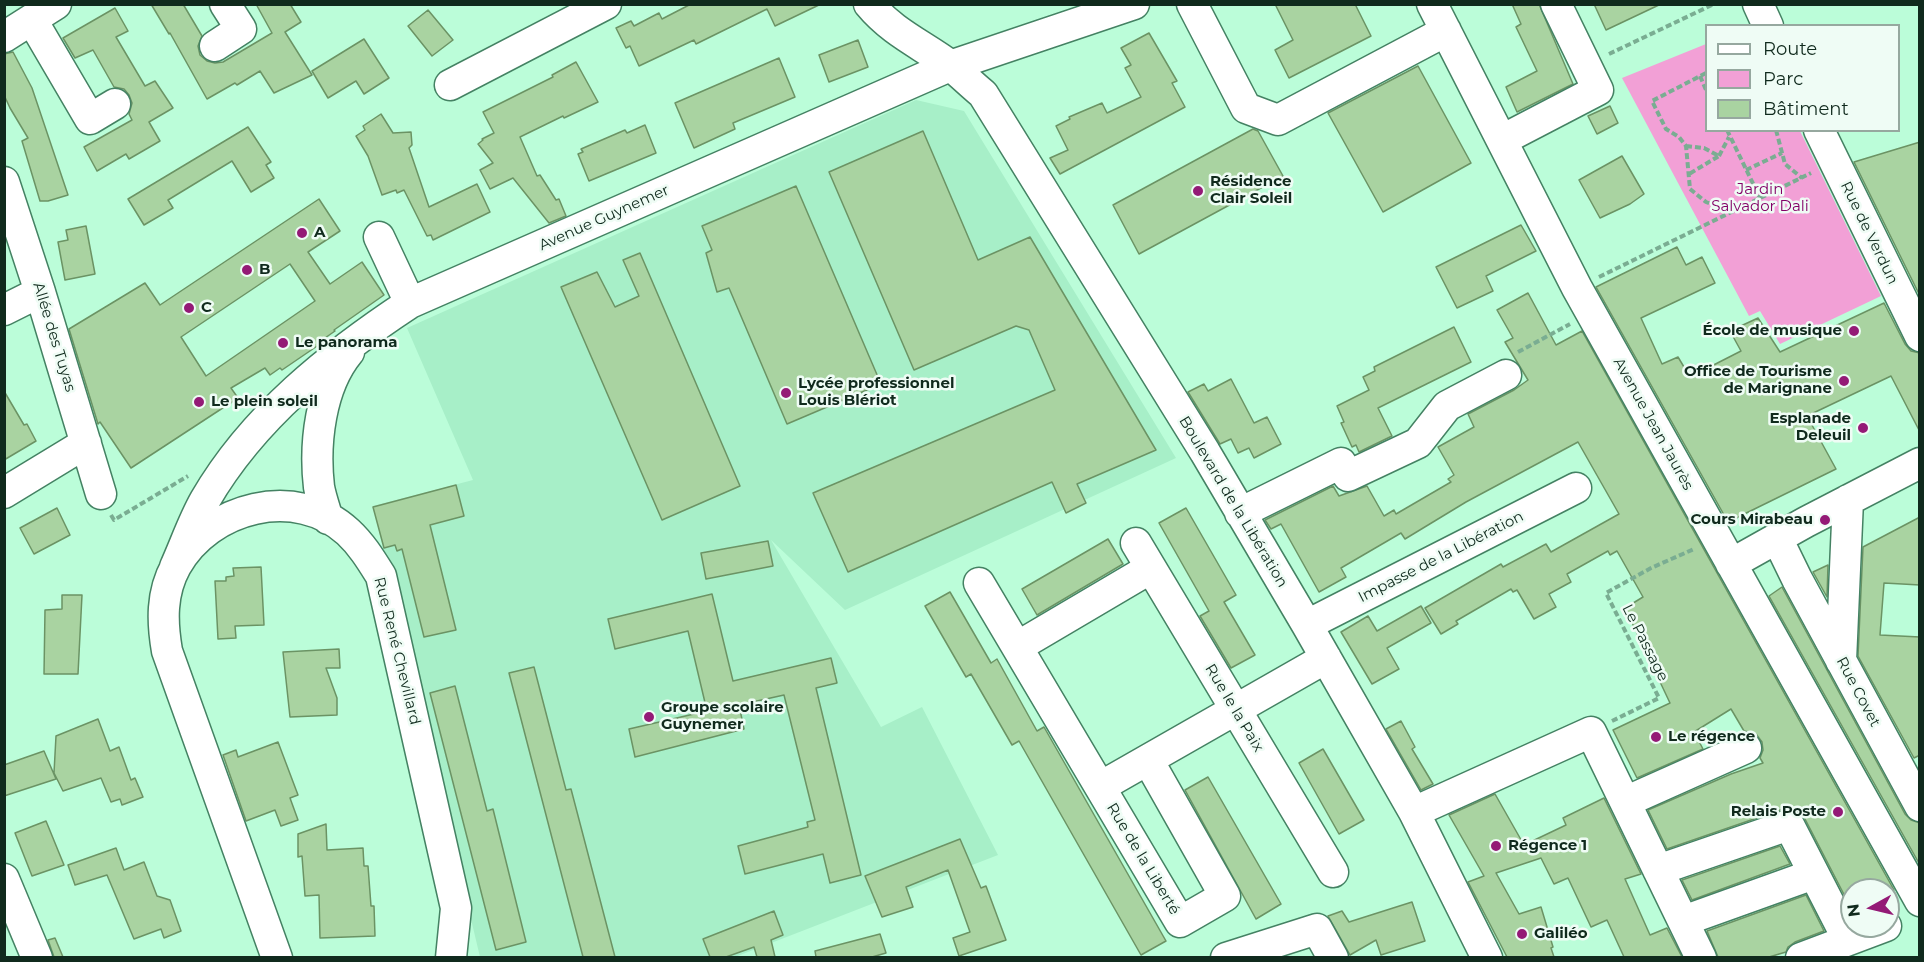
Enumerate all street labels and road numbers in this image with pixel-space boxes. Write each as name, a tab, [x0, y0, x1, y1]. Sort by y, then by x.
street label: Rue de Verdun	[1836, 179, 1902, 287]
street label: Avenue Guynemer	[536, 181, 672, 255]
street label: Allée des Tuyas	[29, 280, 79, 394]
street label: Avenue Jean Jaurès	[1609, 355, 1697, 493]
street label: Boulevard de la Libération	[1175, 413, 1291, 591]
street label: Impasse de la Libération	[1355, 507, 1527, 607]
street label: Rue René Chevillard	[370, 575, 424, 727]
street label: Le Passage	[1618, 602, 1672, 684]
street label: Rue Covet	[1832, 654, 1884, 730]
street label: Rue le la Paix	[1201, 661, 1267, 755]
street label: Rue de la Liberté	[1103, 800, 1183, 918]

